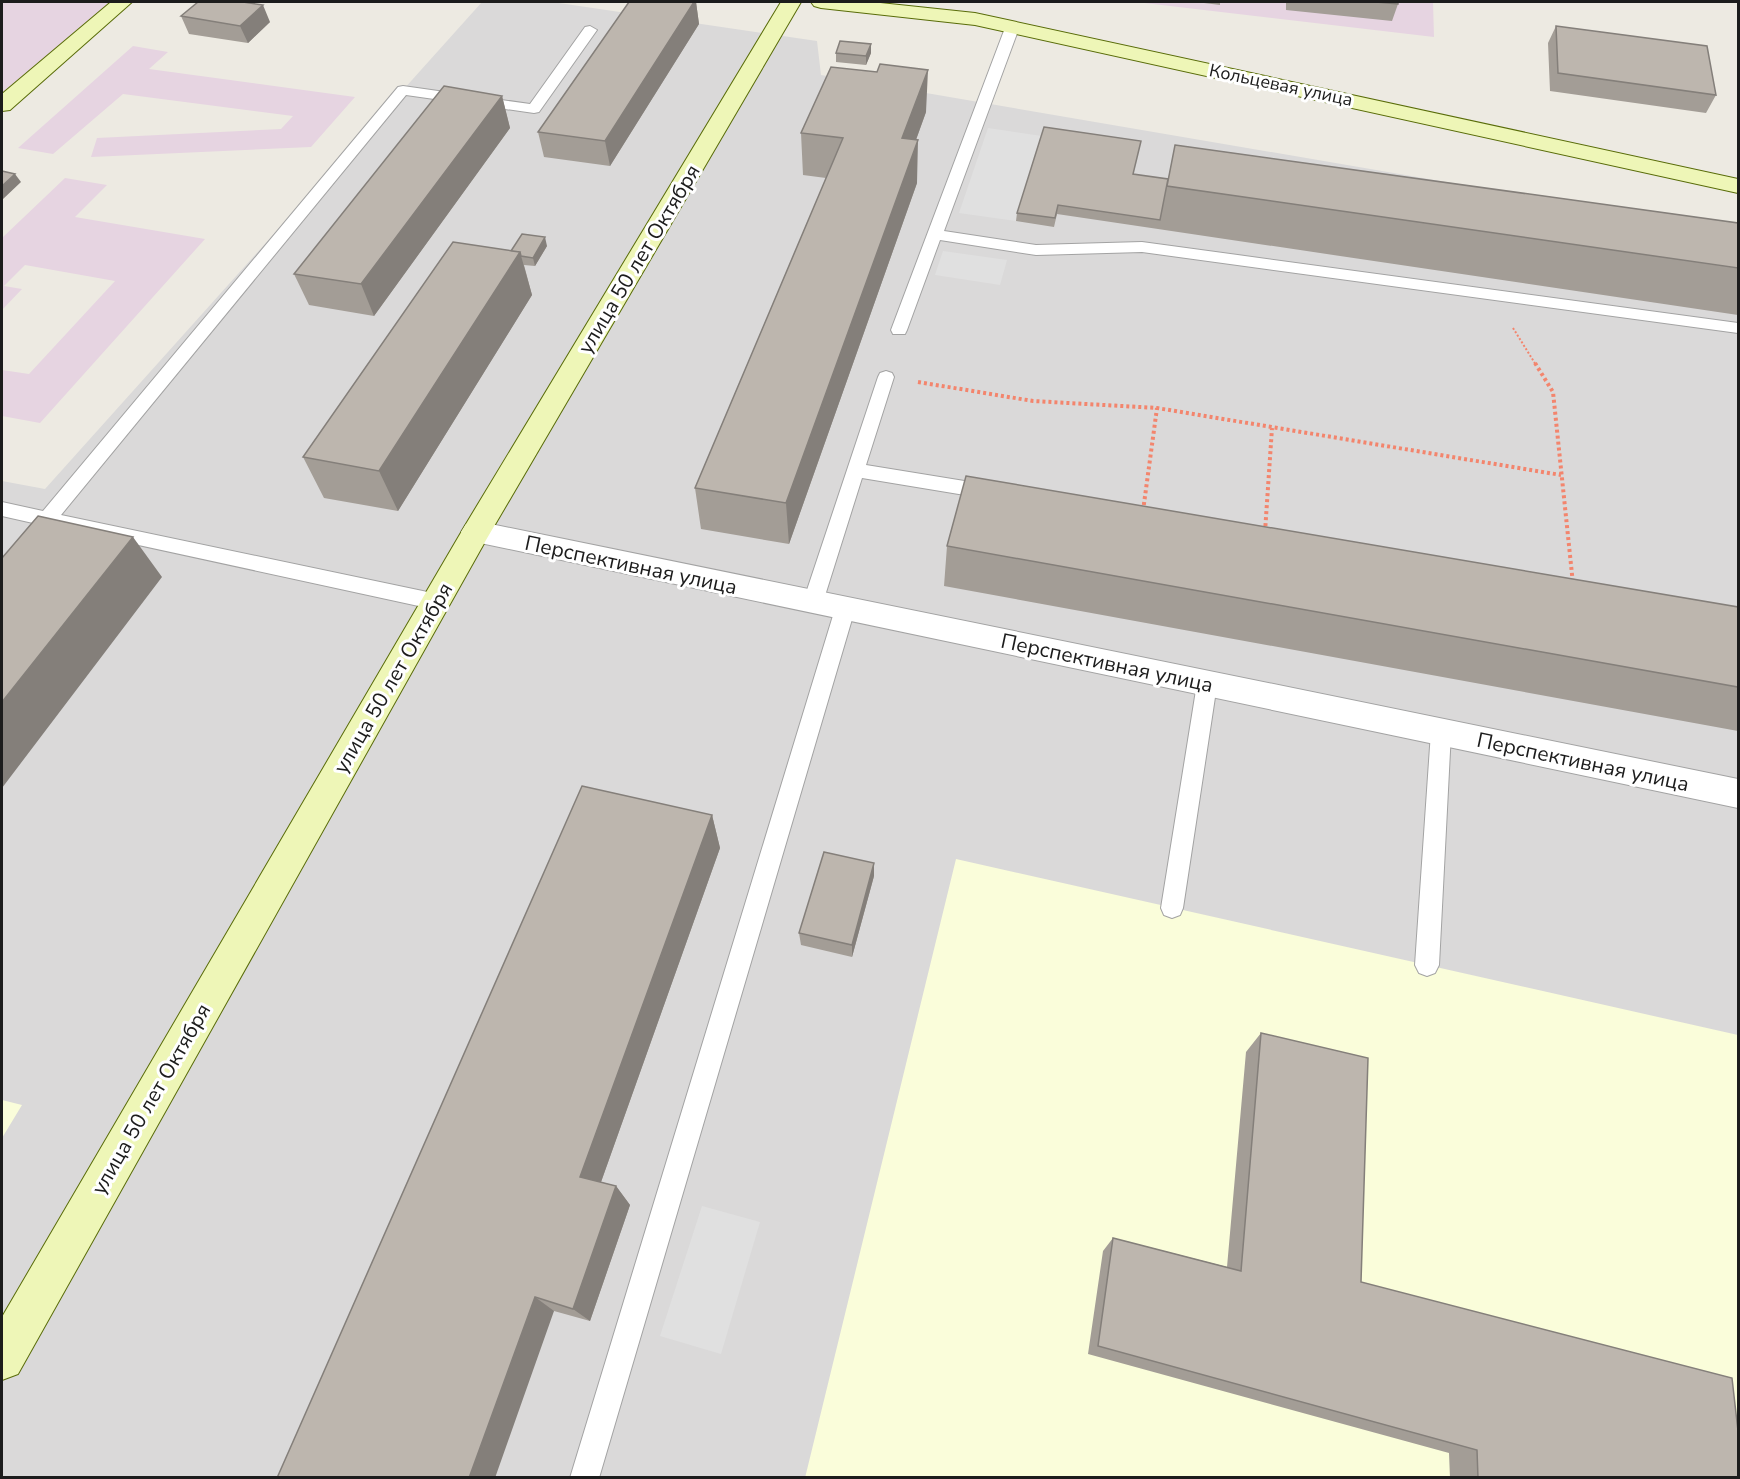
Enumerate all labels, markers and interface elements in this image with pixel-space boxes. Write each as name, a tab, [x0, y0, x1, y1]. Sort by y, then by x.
street label: Кольцевая улица	[1207, 58, 1355, 112]
street label: улица 50 лет Октября	[571, 159, 707, 359]
street label: Перспективная улица	[522, 529, 740, 601]
street label: улица 50 лет Октября	[327, 577, 459, 779]
street label: Перспективная улица	[998, 627, 1216, 699]
street label: Перспективная улица	[1474, 726, 1692, 798]
street label: улица 50 лет Октября	[85, 998, 217, 1200]

